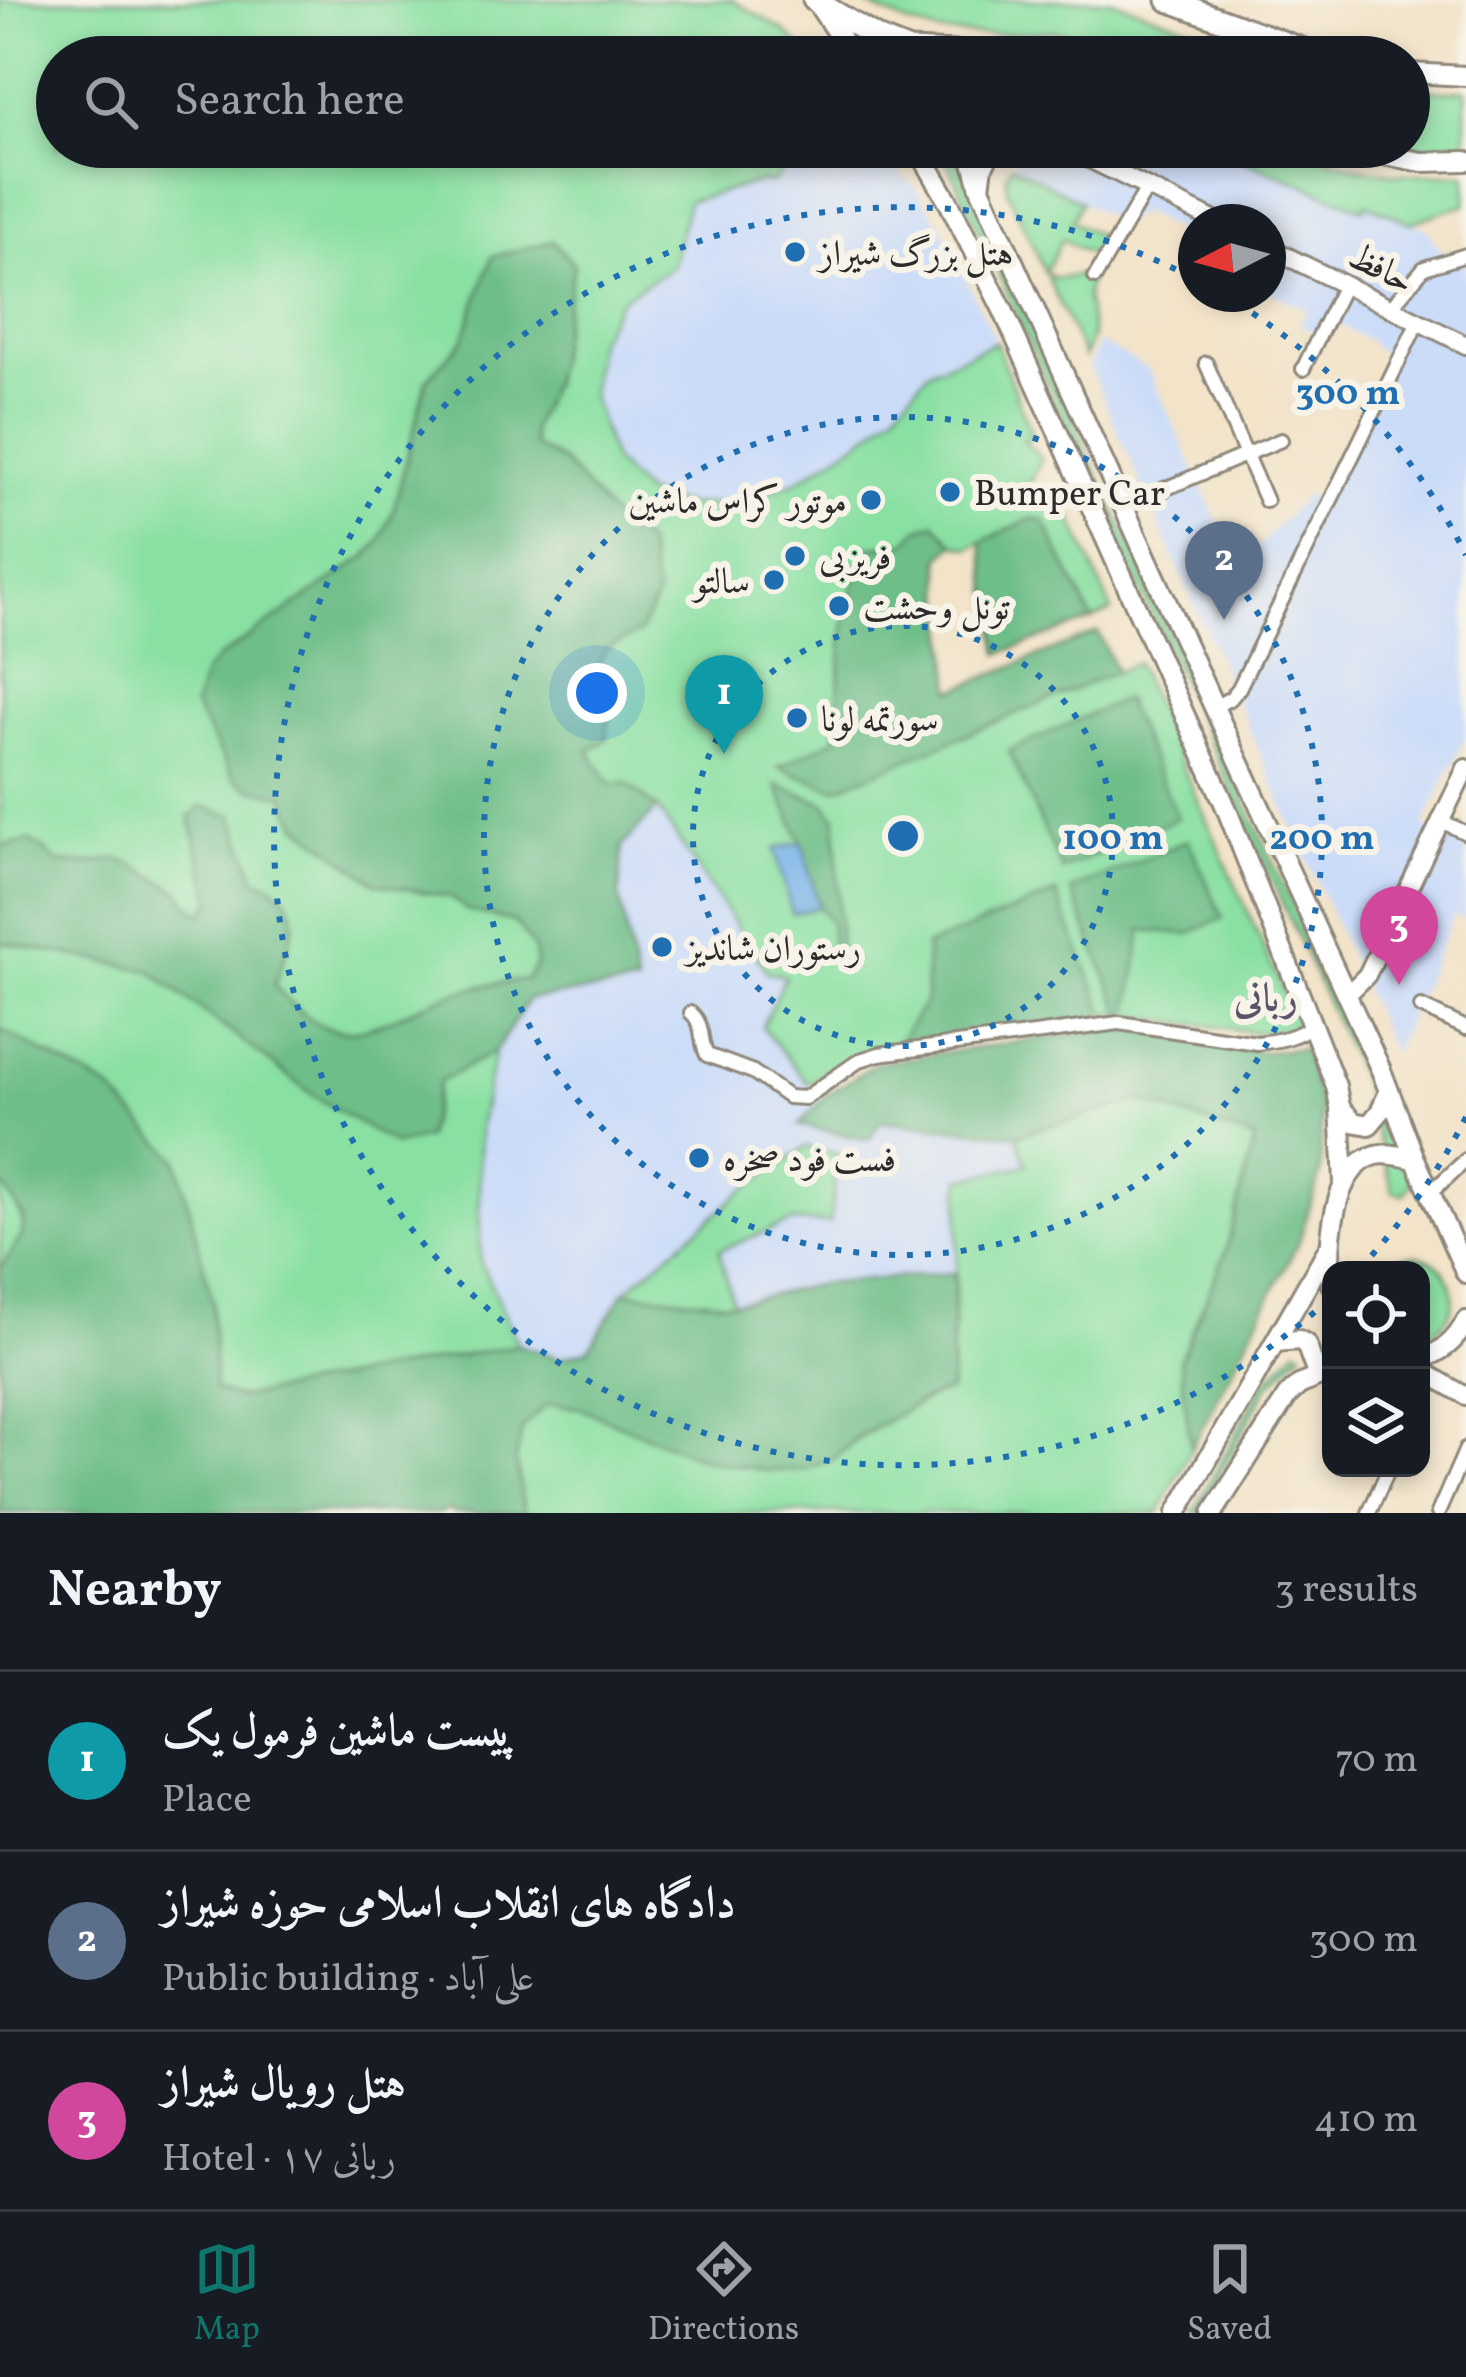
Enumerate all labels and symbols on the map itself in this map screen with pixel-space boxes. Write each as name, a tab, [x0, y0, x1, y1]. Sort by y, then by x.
north arrow	[1178, 204, 1286, 312]
place label: هتل بزرگ شیراز	[816, 231, 1014, 281]
street label: حافظ	[1339, 233, 1422, 308]
marker: هتل بزرگ شیراز	[782, 239, 808, 265]
text: 300 m	[1296, 370, 1400, 420]
place label: Bumper Car	[974, 471, 1165, 521]
place label: موتور کراس ماشین	[629, 479, 847, 529]
marker: Bumper Car	[937, 479, 963, 505]
marker: موتور کراس ماشین	[858, 487, 884, 513]
pin: 2	[1185, 521, 1263, 620]
place label: فریزبی	[819, 535, 891, 585]
marker: فریزبی	[782, 543, 808, 569]
place label: سالتو	[691, 559, 750, 609]
marker: سالتو	[761, 567, 787, 593]
place label: تونل وحشت	[863, 585, 1011, 635]
marker: تونل وحشت	[826, 593, 852, 619]
pin: 1	[685, 655, 763, 754]
your location	[567, 663, 627, 723]
place label: سورتمه لونا	[821, 697, 939, 747]
marker: سورتمه لونا	[784, 705, 810, 731]
centre of rings	[882, 815, 924, 857]
text: 100 m	[1062, 815, 1164, 865]
text: 200 m	[1269, 815, 1375, 865]
pin: 3	[1360, 886, 1438, 985]
place label: رستوران شاندیز	[682, 926, 861, 976]
marker: رستوران شاندیز	[649, 934, 675, 960]
district label: ربانی	[1233, 973, 1298, 1027]
place label: فست فود صخره	[723, 1137, 896, 1187]
marker: فست فود صخره	[686, 1145, 712, 1171]

